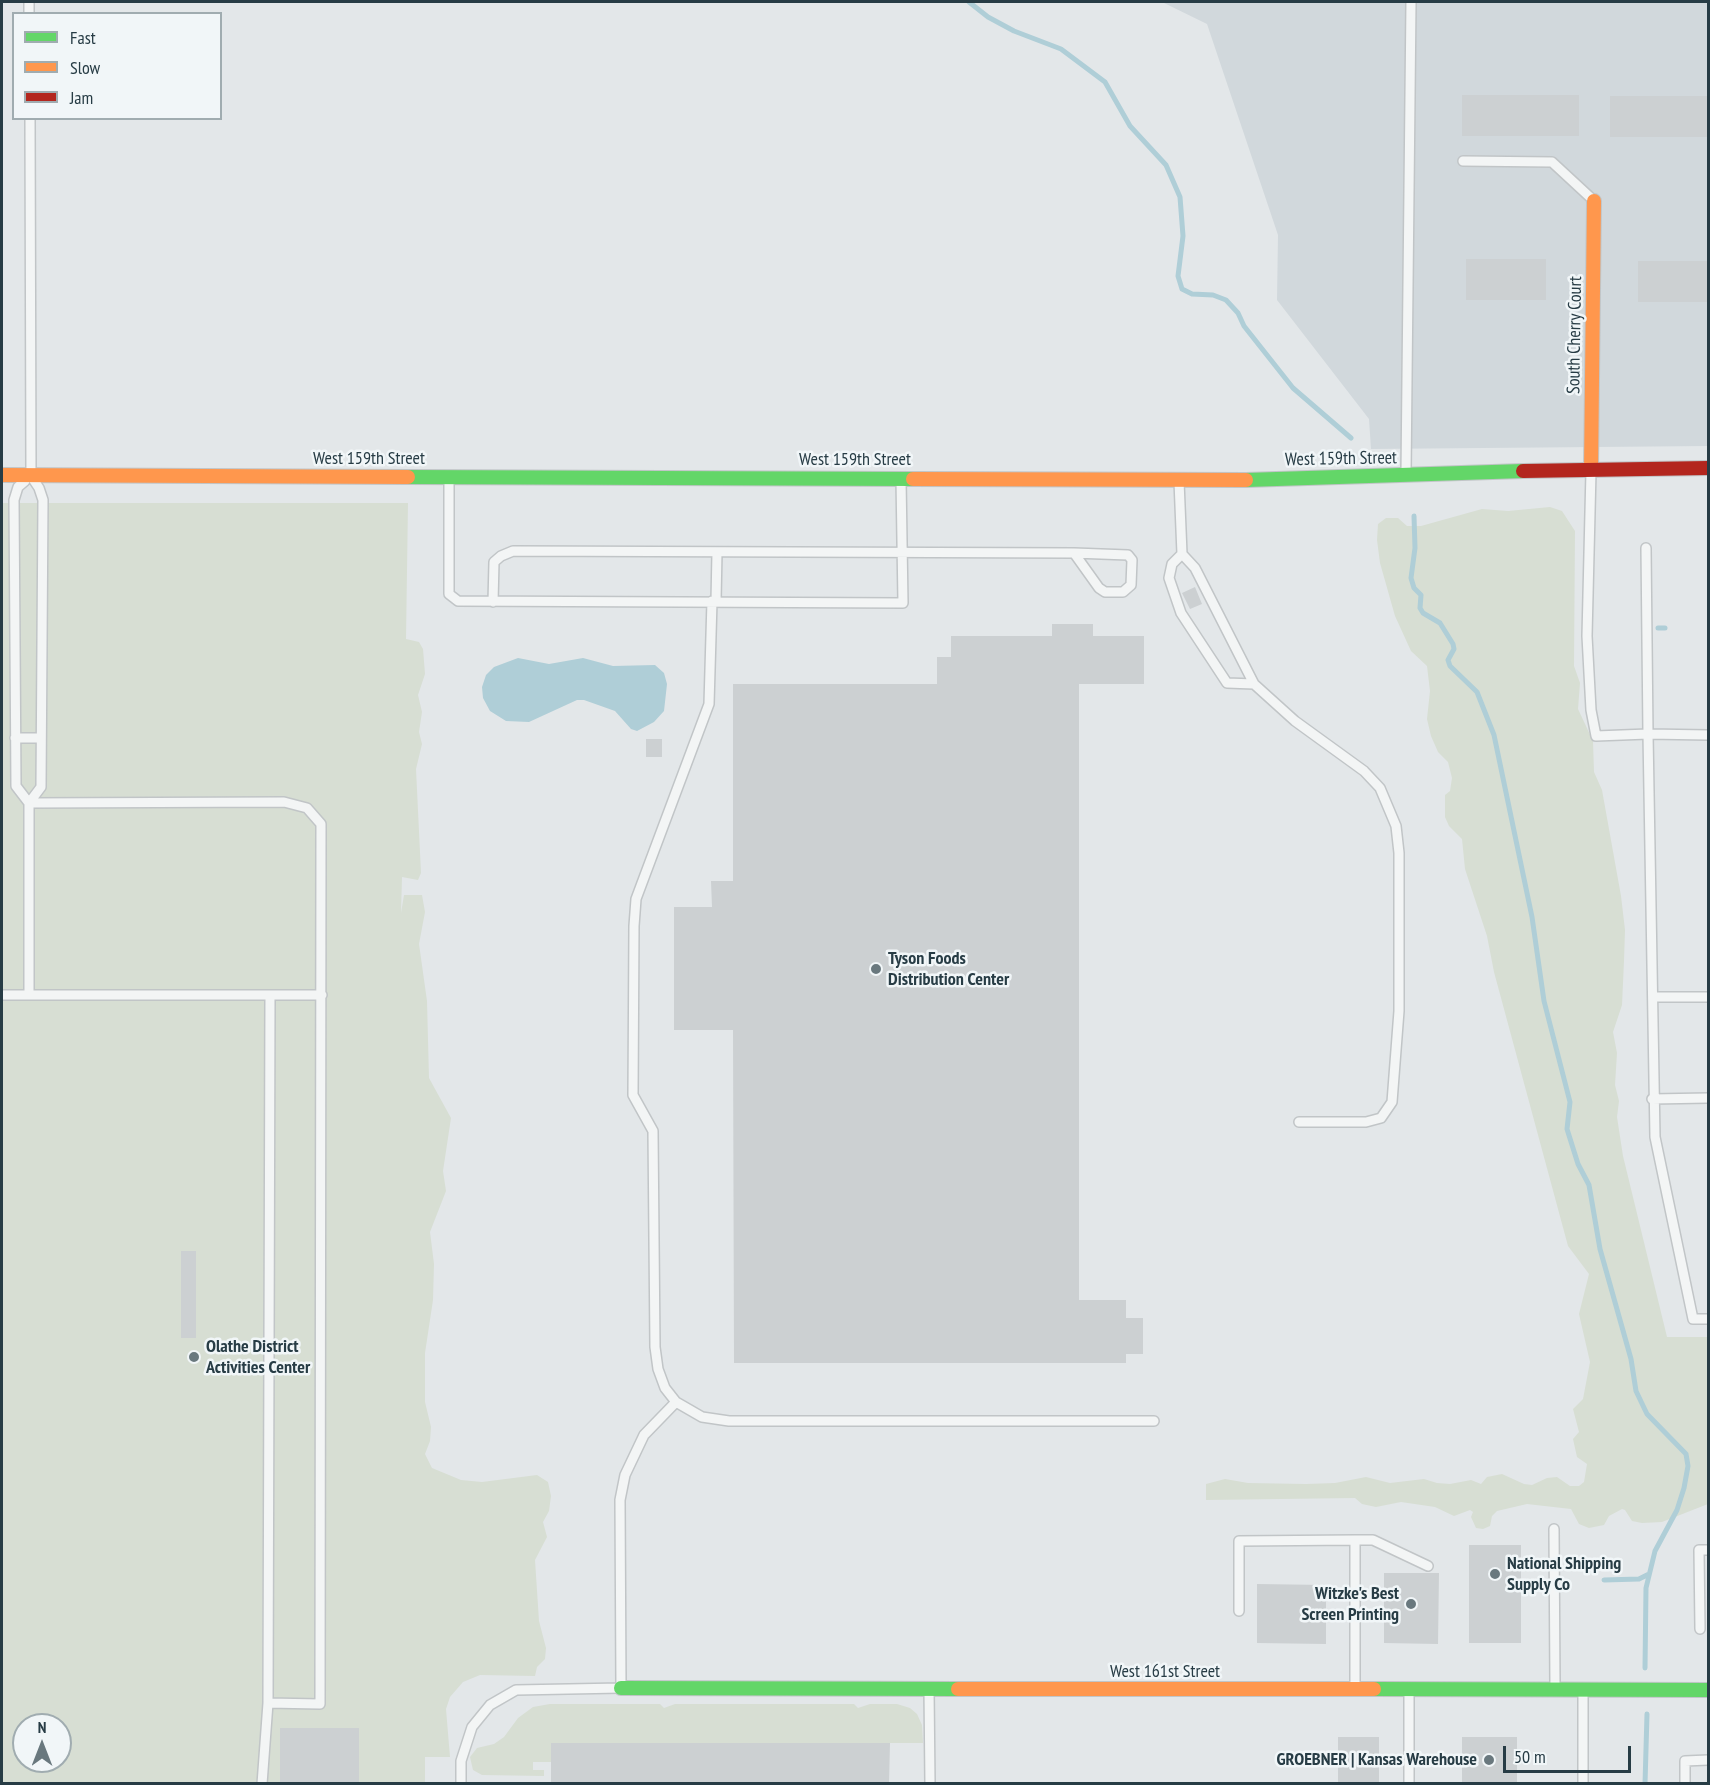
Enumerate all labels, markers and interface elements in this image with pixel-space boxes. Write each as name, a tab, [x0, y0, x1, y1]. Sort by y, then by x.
legend	[12, 12, 222, 120]
text: Fast	[70, 26, 96, 49]
text: Slow	[70, 56, 100, 79]
text: Jam	[70, 86, 93, 109]
street label: South Cherry Court	[1563, 276, 1587, 394]
street label: West 159th Street	[1285, 447, 1397, 471]
street label: West 159th Street	[313, 448, 425, 470]
street label: West 159th Street	[799, 449, 911, 471]
place label: Tyson Foods Distribution Center	[888, 948, 1009, 990]
marker: Tyson Foods Distribution Center	[869, 962, 883, 976]
place label: Olathe District Activities Center	[206, 1336, 310, 1378]
marker: Olathe District Activities Center	[187, 1350, 201, 1364]
place label: National Shipping Supply Co	[1507, 1553, 1621, 1596]
marker: National Shipping Supply Co	[1488, 1567, 1502, 1581]
place label: Witzke's Best Screen Printing	[1301, 1583, 1399, 1626]
marker: Witzke's Best Screen Printing	[1404, 1597, 1418, 1611]
street label: West 161st Street	[1110, 1661, 1220, 1683]
north arrow	[12, 1713, 72, 1773]
text: N	[38, 1717, 46, 1737]
scale bar	[1506, 1734, 1634, 1772]
text: 50 m	[1514, 1745, 1546, 1768]
place label: GROEBNER | Kansas Warehouse	[1277, 1749, 1477, 1771]
marker: GROEBNER | Kansas Warehouse	[1482, 1753, 1496, 1767]

